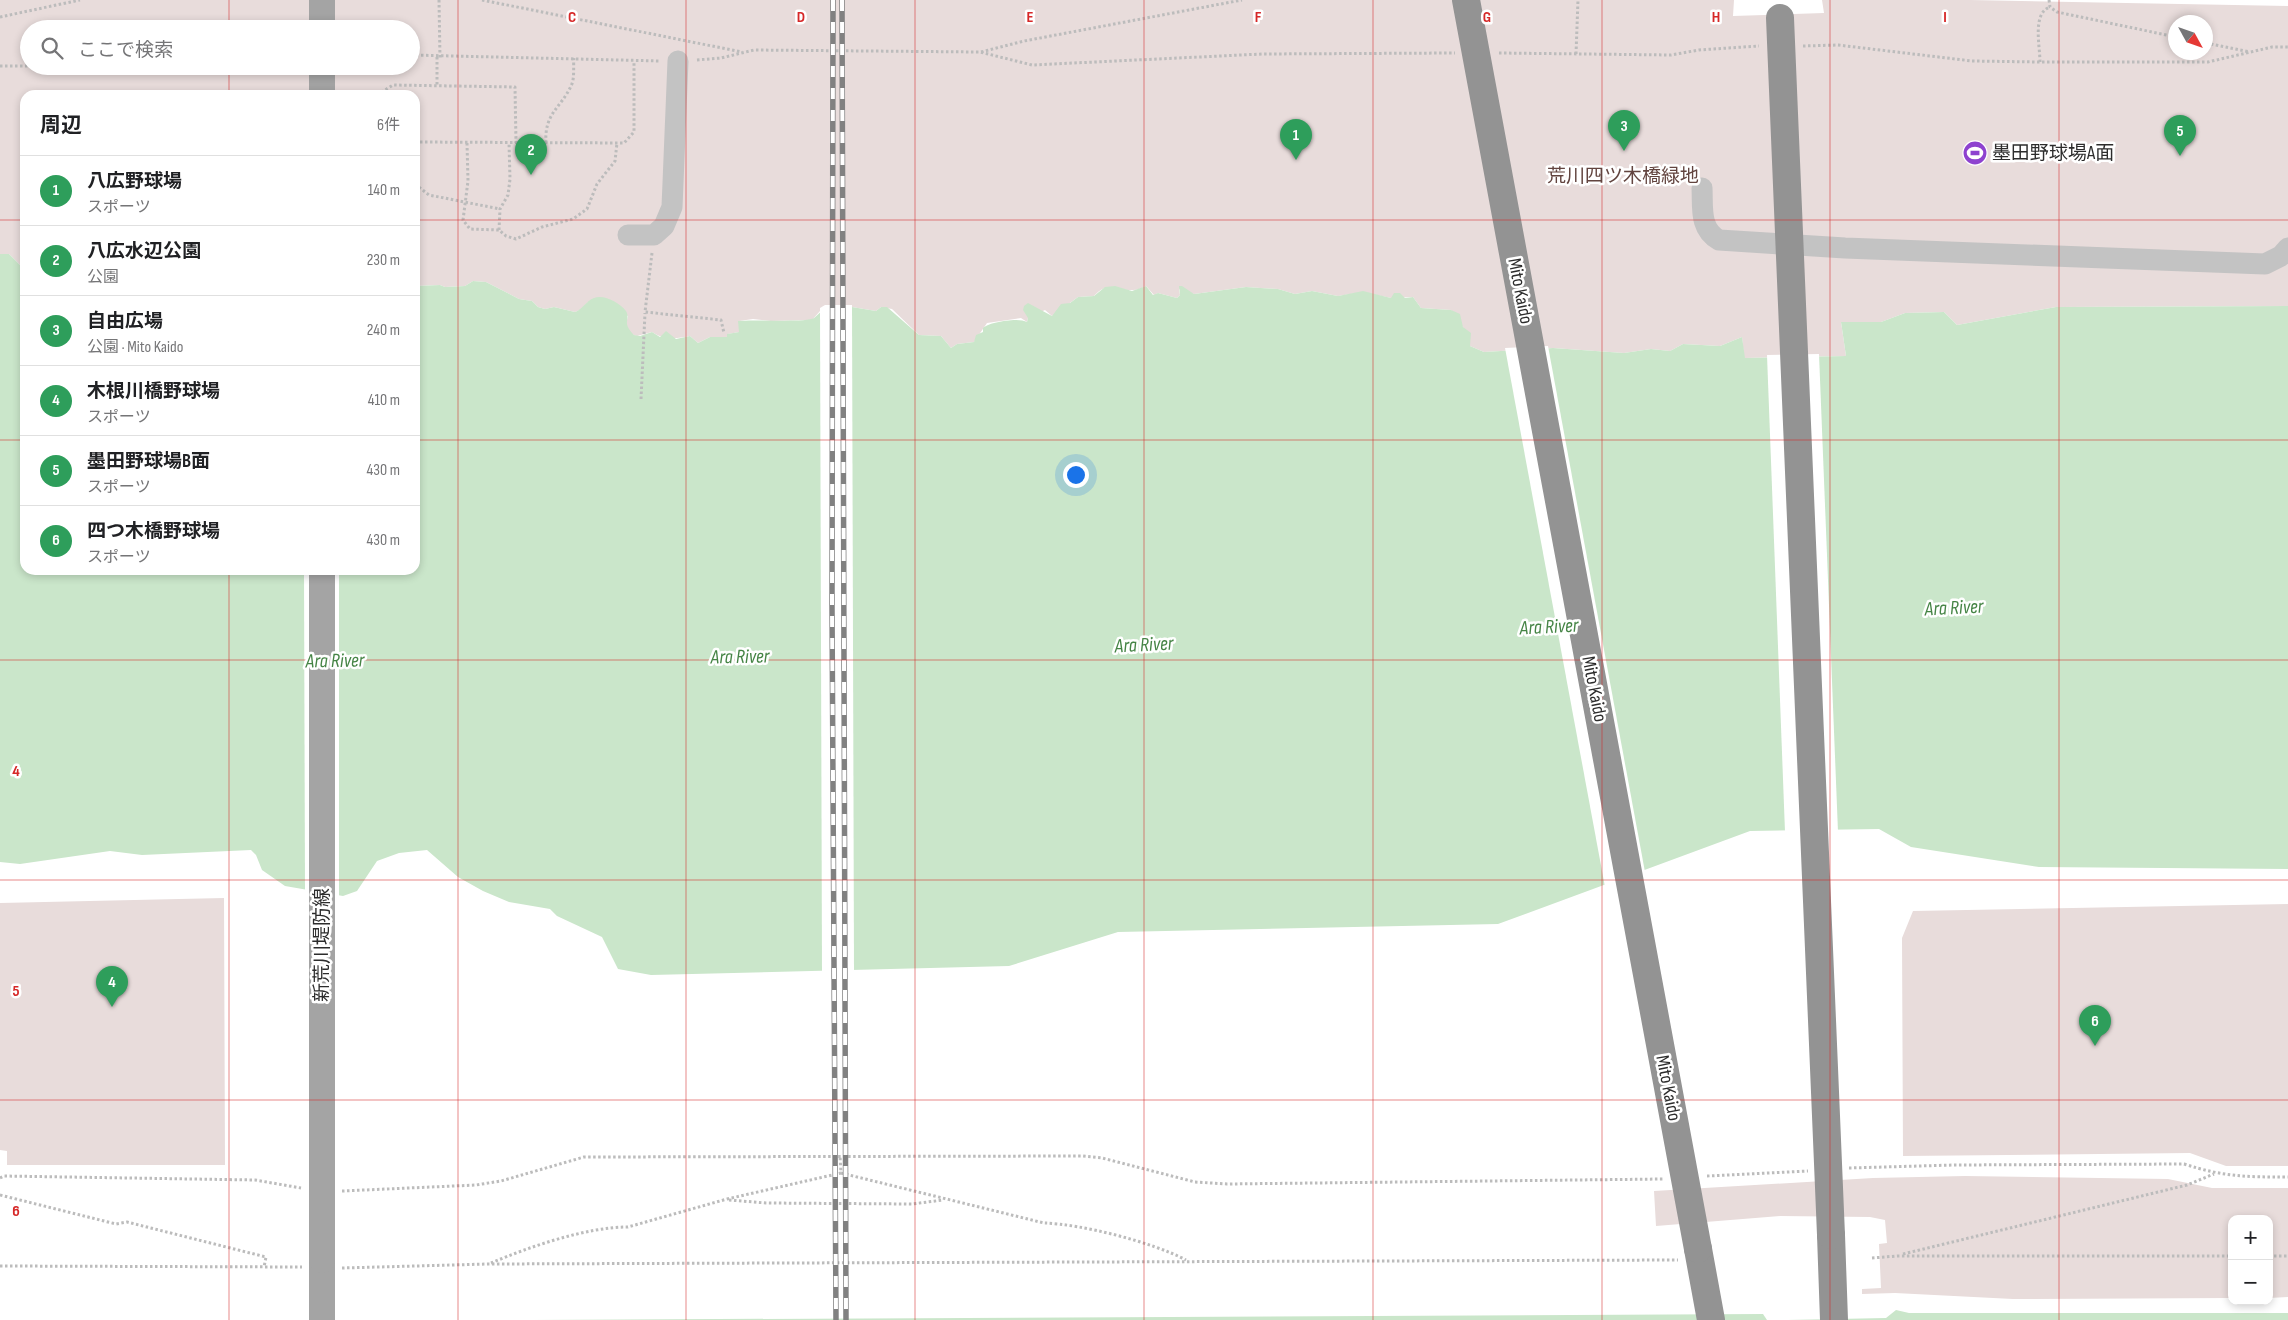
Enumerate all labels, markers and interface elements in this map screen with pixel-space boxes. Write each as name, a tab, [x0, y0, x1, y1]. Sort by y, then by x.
text: C	[568, 8, 576, 27]
text: D	[797, 8, 805, 27]
text: E	[1027, 8, 1034, 27]
text: F	[1255, 8, 1262, 27]
text: G	[1483, 8, 1491, 27]
text: H	[1712, 8, 1720, 27]
text: I	[1943, 8, 1947, 27]
north arrow	[2168, 15, 2213, 60]
search box	[20, 20, 420, 75]
icon: search	[38, 34, 66, 62]
text: ここで検索	[78, 39, 173, 62]
pin: 3	[1608, 110, 1640, 151]
text: 周辺	[40, 113, 82, 138]
pin: 5	[2164, 115, 2196, 156]
text: 6件	[377, 116, 400, 135]
pin: 1	[1280, 119, 1312, 160]
pin: 2	[515, 134, 547, 175]
sports icon: 墨田野球場A面	[1962, 140, 1988, 166]
place label: 墨田野球場A面	[1992, 142, 2114, 165]
park label: 荒川四ツ木橋緑地	[1547, 165, 1699, 188]
text: 八広野球場	[87, 170, 182, 193]
text: 1	[53, 181, 59, 200]
text: 140 m	[368, 181, 400, 200]
text: スポーツ	[87, 198, 151, 217]
text: 八広水辺公園	[87, 240, 201, 263]
text: 2	[52, 251, 60, 270]
text: 230 m	[367, 251, 400, 270]
street label: Mito Kaido	[1502, 256, 1538, 326]
text: 公園	[87, 268, 119, 287]
text: 自由広場	[87, 310, 163, 333]
text: 3	[52, 321, 60, 340]
text: 240 m	[367, 321, 400, 340]
text: 公園 · Mito Kaido	[87, 338, 183, 357]
text: 木根川橋野球場	[87, 380, 220, 403]
text: 4	[52, 391, 60, 410]
text: 410 m	[368, 391, 400, 410]
text: スポーツ	[87, 408, 151, 427]
text: 墨田野球場B面	[87, 450, 210, 473]
text: 5	[52, 461, 60, 480]
text: 430 m	[367, 461, 400, 480]
your location	[1063, 462, 1089, 488]
text: スポーツ	[87, 478, 151, 497]
text: 四つ木橋野球場	[87, 520, 220, 543]
text: 6	[52, 531, 60, 550]
text: 430 m	[367, 531, 400, 550]
text: スポーツ	[87, 548, 151, 567]
water label: Ara River	[1923, 594, 1985, 622]
water label: Ara River	[1518, 613, 1580, 641]
water label: Ara River	[1113, 631, 1175, 659]
water label: Ara River	[709, 644, 771, 670]
water label: Ara River	[304, 648, 366, 674]
street label: Mito Kaido	[1576, 654, 1612, 724]
text: 4	[12, 762, 20, 781]
street label: 新荒川堤防線	[311, 888, 334, 1002]
pin: 4	[96, 966, 128, 1007]
text: 5	[12, 982, 20, 1001]
pin: 6	[2079, 1005, 2111, 1046]
street label: Mito Kaido	[1650, 1053, 1686, 1123]
text: 6	[12, 1202, 20, 1221]
map controls	[2228, 1215, 2273, 1305]
button: +	[2228, 1215, 2273, 1260]
button: −	[2228, 1260, 2273, 1305]

